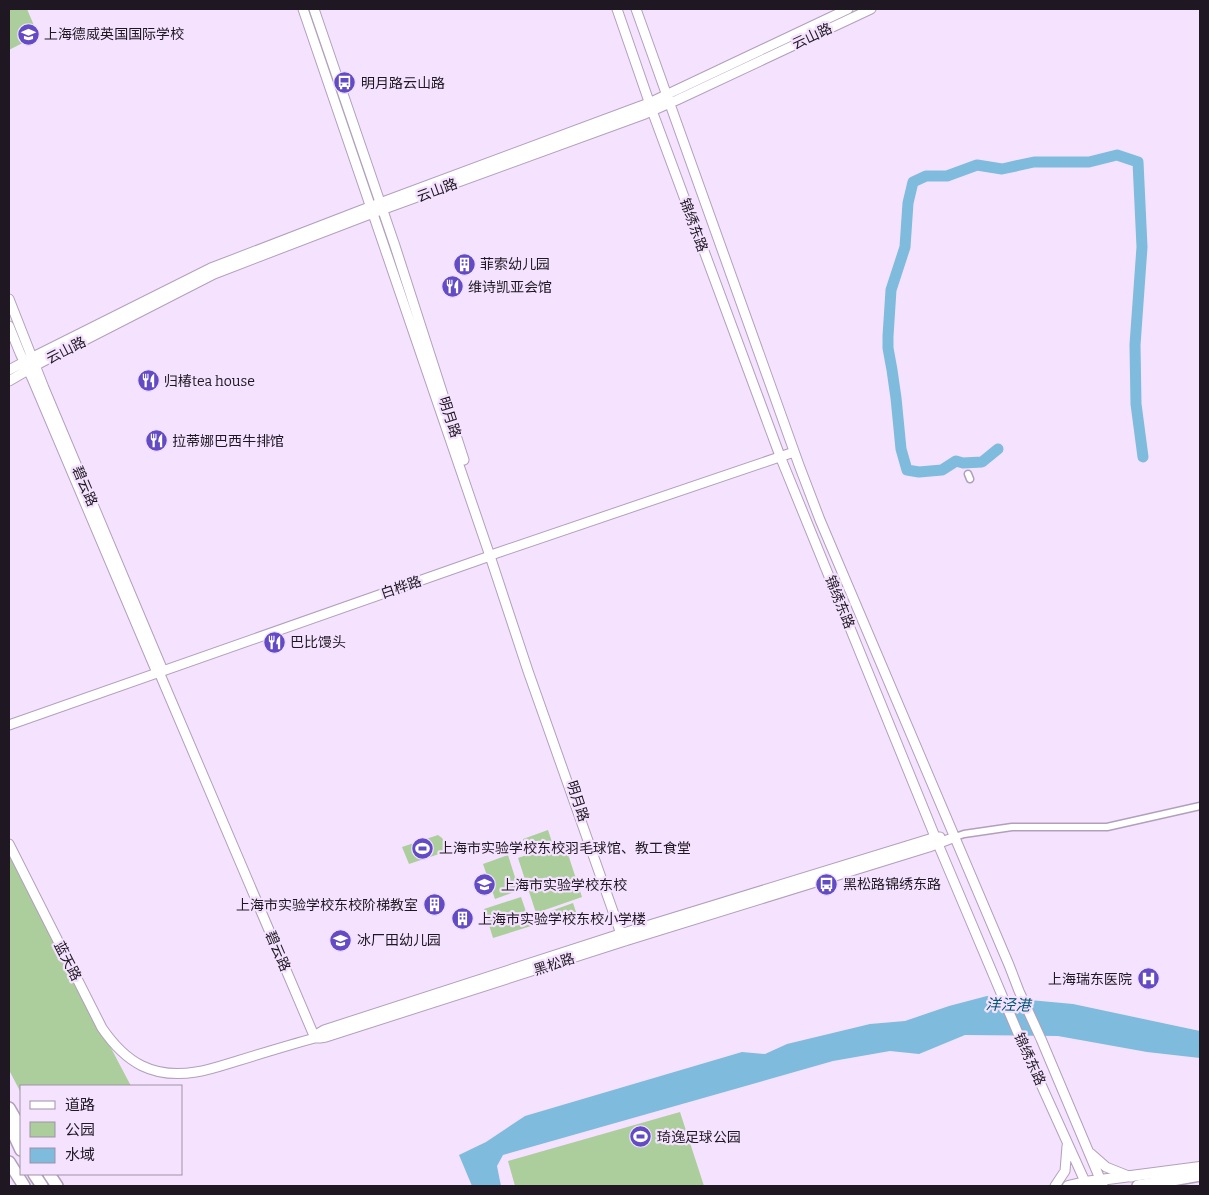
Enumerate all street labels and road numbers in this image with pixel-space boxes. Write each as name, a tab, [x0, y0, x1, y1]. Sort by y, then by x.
street label: 云山路	[790, 20, 835, 53]
street label: 云山路	[415, 175, 460, 206]
street label: 锦绣东路	[676, 196, 711, 254]
street label: 云山路	[44, 333, 89, 368]
street label: 明月路	[435, 395, 464, 440]
street label: 碧云路	[69, 464, 101, 509]
street label: 白桦路	[379, 573, 424, 602]
street label: 锦绣东路	[821, 573, 858, 631]
street label: 明月路	[563, 779, 592, 824]
street label: 碧云路	[262, 929, 294, 974]
street label: 蓝天路	[50, 939, 85, 984]
street label: 黑松路	[532, 950, 577, 979]
street label: 锦绣东路	[1010, 1030, 1049, 1088]

